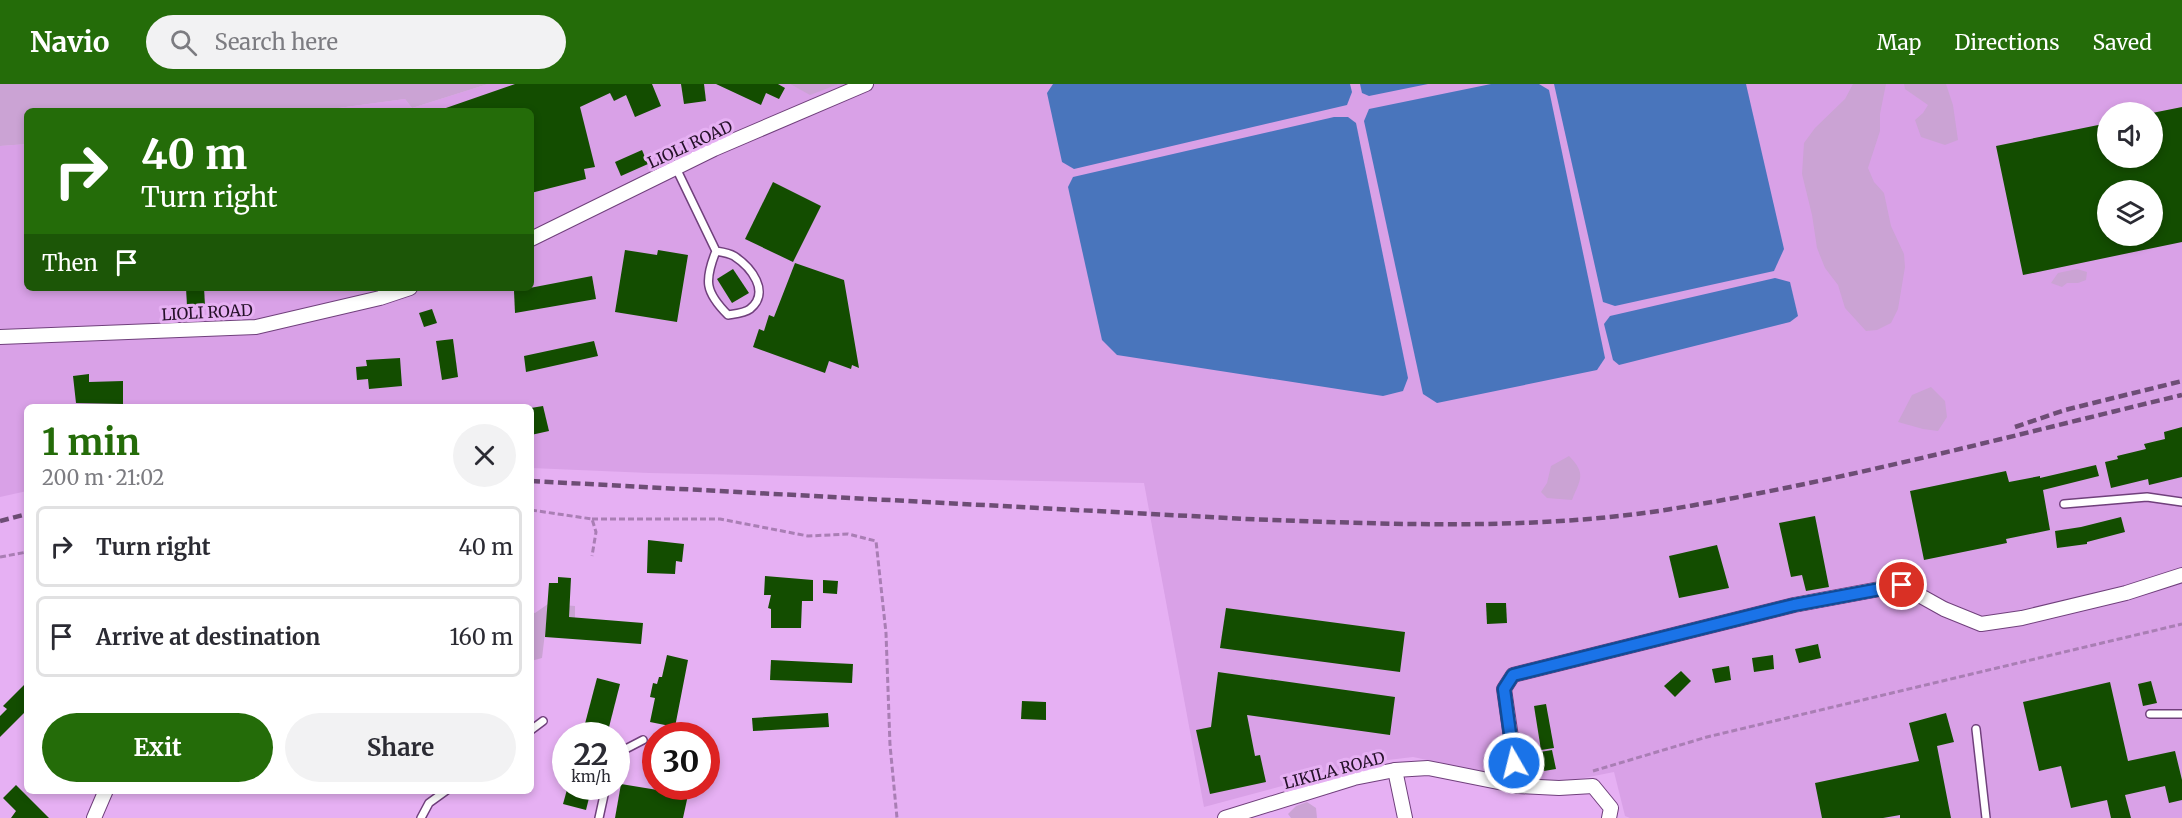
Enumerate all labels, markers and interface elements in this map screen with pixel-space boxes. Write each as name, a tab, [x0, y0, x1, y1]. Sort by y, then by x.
search box	[146, 15, 566, 69]
text: Navio	[30, 24, 110, 60]
icon: search	[167, 26, 200, 59]
text: Search here	[215, 28, 338, 56]
text: Map	[1877, 29, 1921, 56]
text: Directions	[1954, 29, 2059, 56]
text: Saved	[2092, 29, 2152, 56]
map controls	[2097, 102, 2163, 246]
button: sound	[2097, 102, 2163, 168]
street label: LIOLI ROAD	[644, 116, 736, 172]
text: 40 m	[141, 128, 247, 180]
icon: right	[42, 132, 120, 210]
text: Turn right	[141, 180, 278, 214]
button: layers	[2097, 180, 2163, 246]
icon: arrive	[110, 246, 143, 279]
text: Then	[42, 249, 98, 277]
street label: LIOLI ROAD	[161, 300, 253, 324]
text: 1 min	[42, 420, 140, 465]
button: close	[453, 424, 516, 487]
text: 200 m · 21:02	[42, 465, 164, 490]
icon: right	[45, 530, 78, 563]
text: Turn right	[96, 533, 210, 561]
text: 40 m	[458, 533, 513, 561]
pin	[1876, 559, 1927, 610]
icon: arrive	[1885, 568, 1918, 601]
icon: arrive	[45, 620, 78, 653]
text: Arrive at destination	[96, 623, 320, 651]
text: 160 m	[449, 623, 513, 651]
button: Exit	[42, 713, 273, 782]
button: Share	[285, 713, 516, 782]
speed limit sign: 30	[642, 722, 720, 800]
position arrow	[1482, 731, 1546, 795]
text: 22	[574, 735, 608, 773]
street label: LIKILA ROAD	[1281, 747, 1387, 793]
text: km/h	[571, 767, 611, 786]

